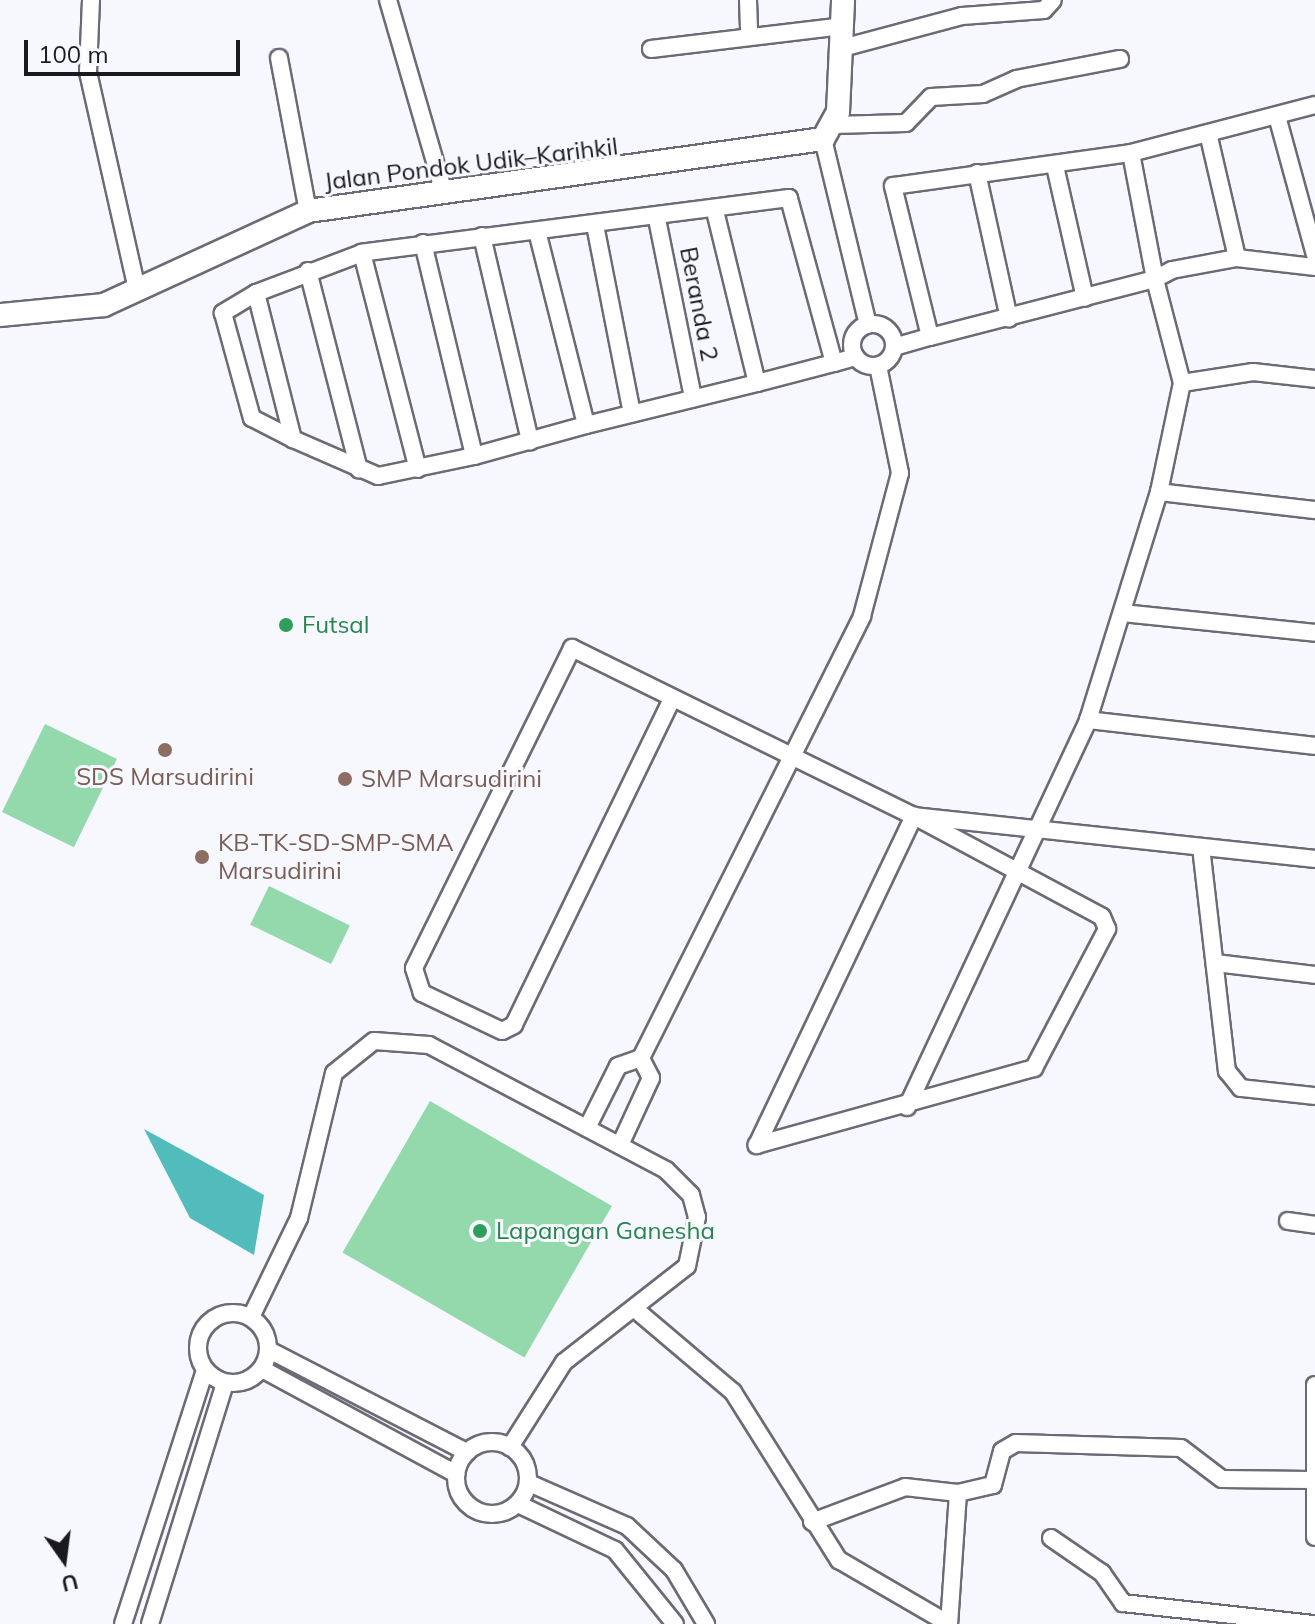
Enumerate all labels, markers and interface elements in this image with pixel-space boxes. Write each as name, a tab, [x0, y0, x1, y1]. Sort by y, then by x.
scale bar	[28, 24, 244, 74]
text: 100 m	[38, 39, 109, 69]
street label: Jalan Pondok Udik–Karihkil	[323, 132, 619, 196]
street label: Beranda 2	[674, 244, 724, 364]
place label: Futsal	[302, 611, 369, 639]
marker: Futsal	[277, 616, 295, 634]
marker: SDS Marsudirini	[156, 741, 174, 759]
place label: SDS Marsudirini	[76, 763, 254, 791]
place label: SMP Marsudirini	[361, 765, 542, 793]
marker: SMP Marsudirini	[336, 770, 354, 788]
place label: KB-TK-SD-SMP-SMA Marsudirini	[218, 829, 454, 885]
marker: KB-TK-SD-SMP-SMA Marsudirini	[193, 848, 211, 866]
place label: Lapangan Ganesha	[496, 1217, 715, 1245]
marker: Lapangan Ganesha	[471, 1222, 489, 1240]
north arrow	[24, 1520, 104, 1600]
text: U	[59, 1568, 81, 1599]

